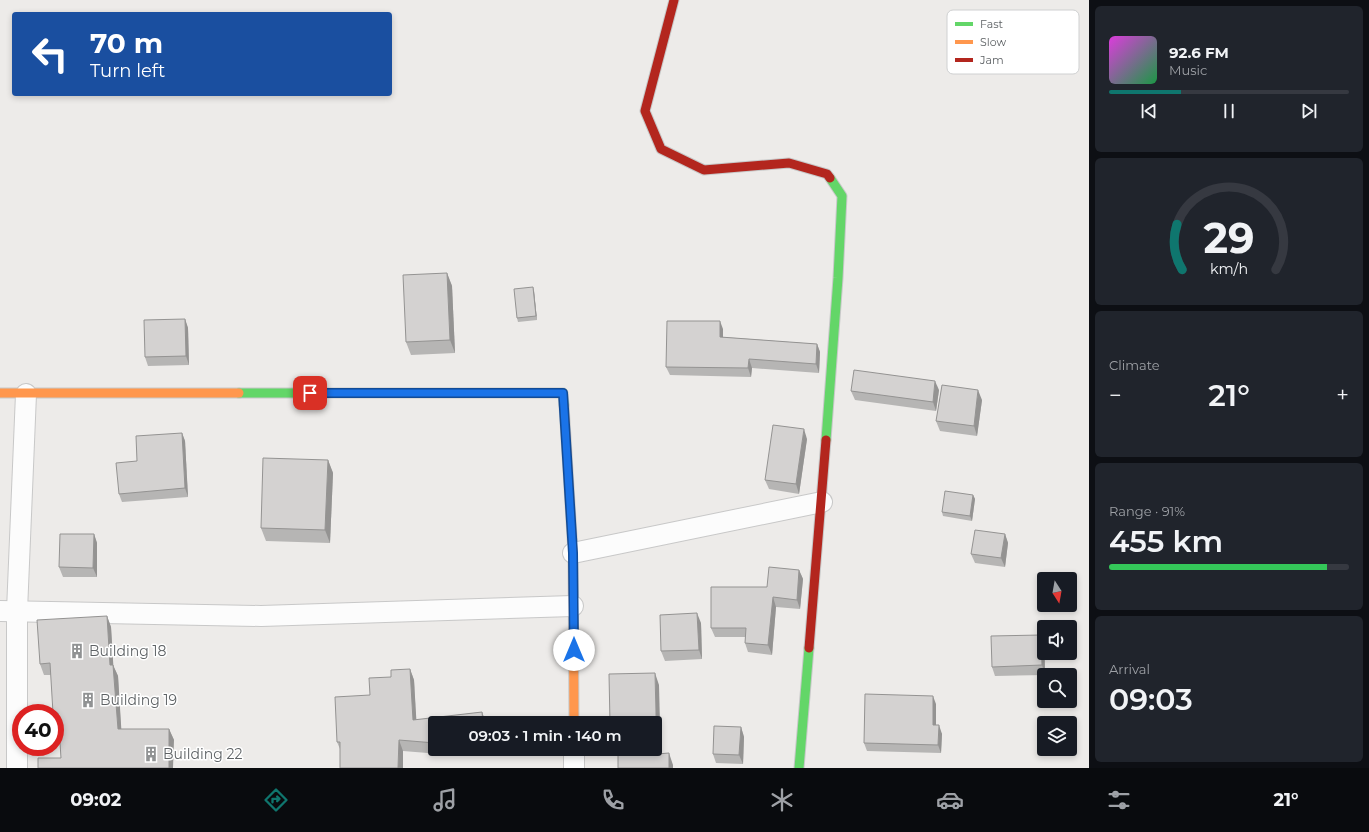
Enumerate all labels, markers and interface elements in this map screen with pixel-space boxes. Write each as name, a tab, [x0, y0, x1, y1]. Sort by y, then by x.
legend	[947, 10, 1079, 74]
text: Fast	[980, 17, 1004, 31]
text: 70 m	[90, 26, 163, 60]
icon: left	[24, 28, 76, 80]
text: Slow	[980, 35, 1006, 49]
text: 92.6 FM	[1169, 43, 1229, 62]
text: Jam	[979, 53, 1004, 67]
text: Turn left	[90, 60, 165, 82]
text: Music	[1169, 62, 1207, 78]
icon: previous	[1138, 100, 1160, 122]
icon: pause	[1218, 100, 1240, 122]
icon: next	[1298, 100, 1320, 122]
text: 29	[1203, 212, 1255, 262]
text: km/h	[1210, 259, 1248, 277]
text: Climate	[1109, 357, 1160, 373]
pin	[293, 376, 327, 410]
text: 21°	[1208, 377, 1250, 414]
icon: arrive	[299, 382, 321, 404]
text: −	[1109, 382, 1122, 409]
text: +	[1336, 382, 1349, 409]
text: Range · 91%	[1109, 503, 1185, 519]
text: 455 km	[1109, 523, 1223, 560]
north arrow	[1037, 572, 1077, 612]
map controls	[1037, 572, 1077, 756]
button: sound	[1037, 620, 1077, 660]
position arrow	[553, 629, 595, 671]
building icon: Building 18	[68, 642, 86, 660]
place label: Building 18	[89, 642, 167, 660]
text: Arrival	[1109, 661, 1150, 677]
button: search	[1037, 668, 1077, 708]
text: 09:03	[1109, 681, 1193, 718]
building icon: Building 19	[79, 691, 97, 709]
place label: Building 19	[100, 691, 177, 709]
speed limit sign: 40	[12, 704, 64, 756]
button: layers	[1037, 716, 1077, 756]
text: 09:03 · 1 min · 140 m	[468, 726, 622, 745]
building icon: Building 22	[142, 745, 160, 763]
place label: Building 22	[163, 745, 242, 763]
icon: directions	[262, 786, 290, 814]
icon: music	[431, 786, 459, 814]
icon: phone	[599, 786, 627, 814]
icon: climate	[768, 786, 796, 814]
icon: car	[936, 786, 964, 814]
icon: filters	[1105, 786, 1133, 814]
text: 09:02	[70, 789, 121, 811]
text: 21°	[1273, 789, 1299, 811]

